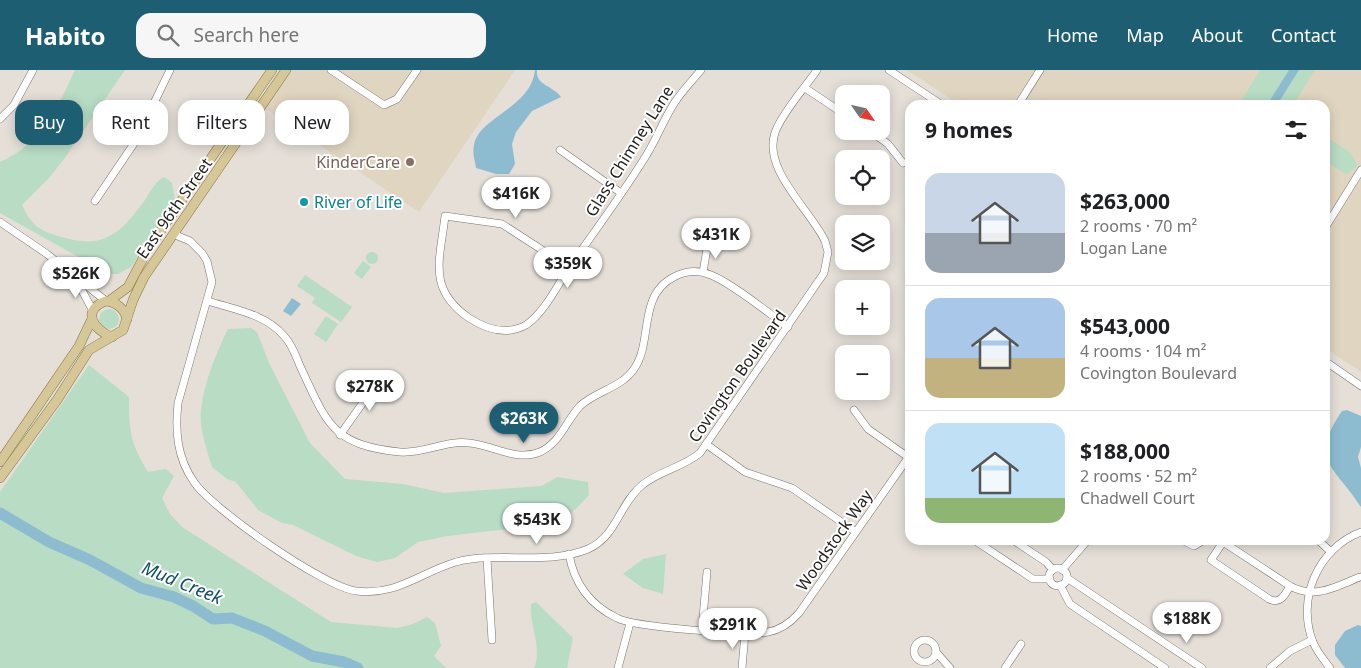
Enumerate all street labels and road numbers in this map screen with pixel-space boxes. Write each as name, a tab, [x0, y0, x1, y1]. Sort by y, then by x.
street label: Glass Chimney Lane	[580, 81, 678, 221]
street label: East 96th Street	[131, 153, 217, 263]
street label: Covington Boulevard	[683, 305, 791, 447]
street label: Woodstock Way	[791, 484, 878, 595]

